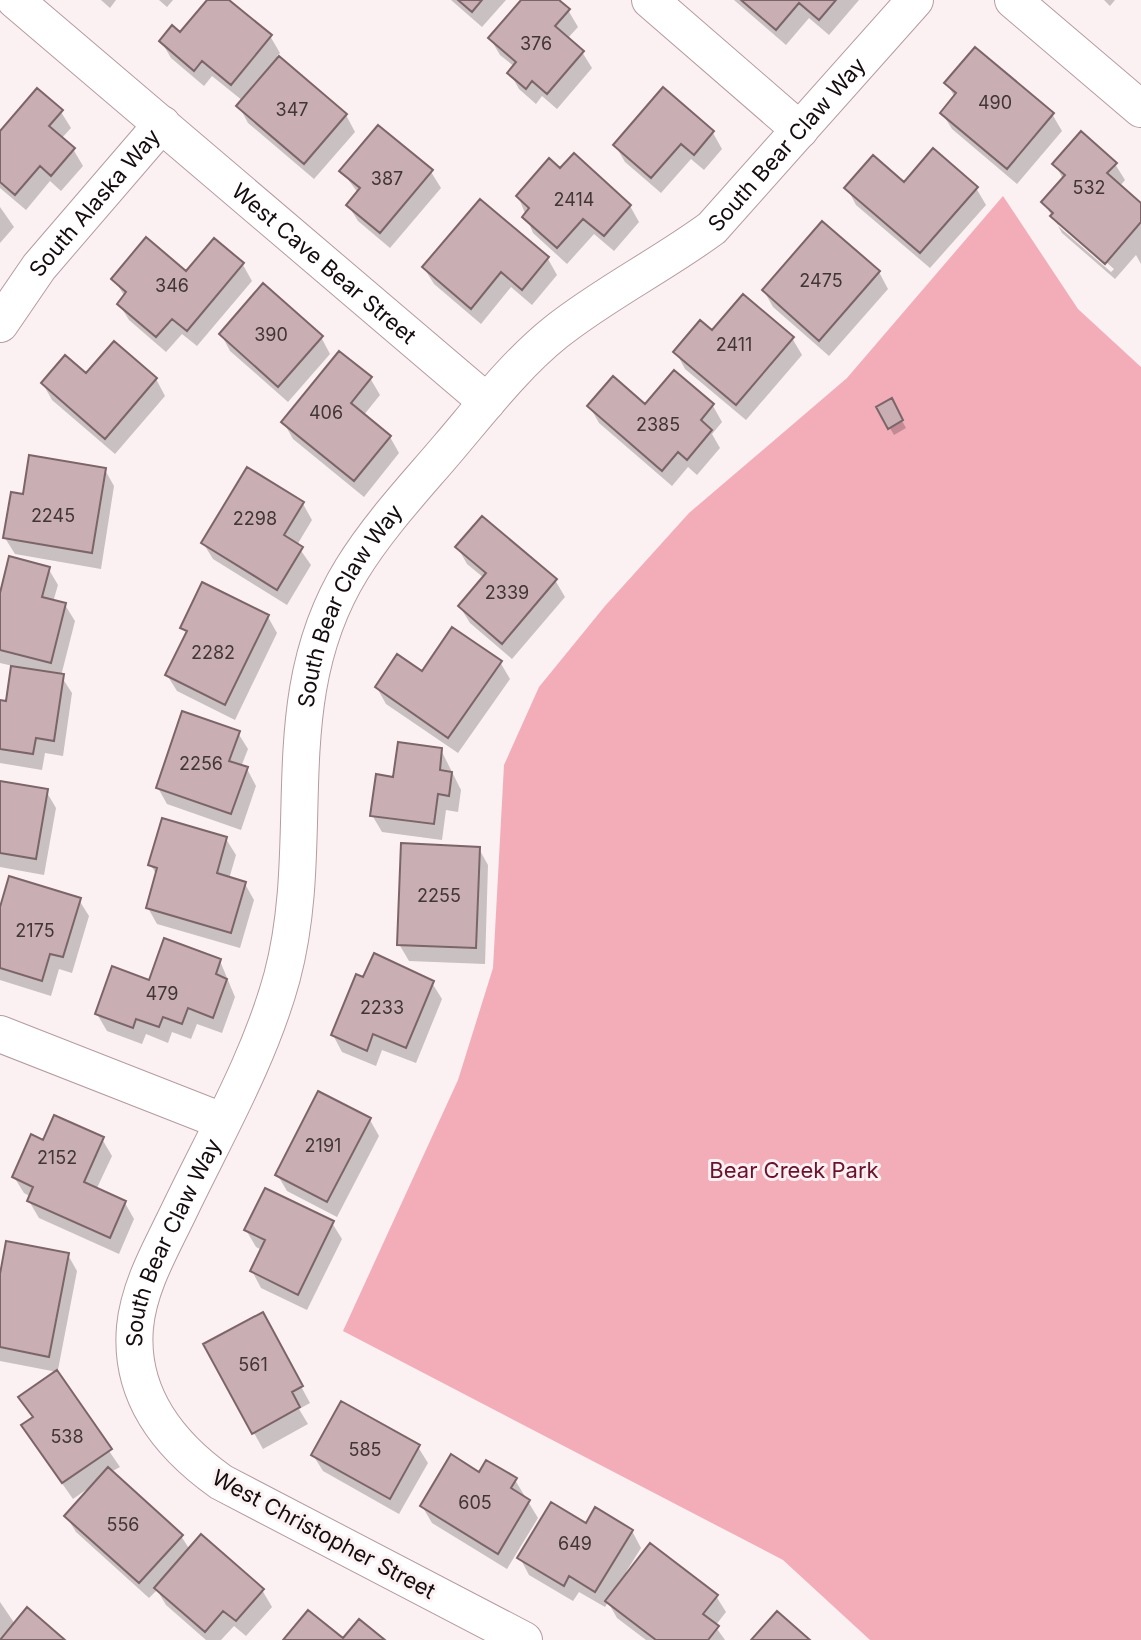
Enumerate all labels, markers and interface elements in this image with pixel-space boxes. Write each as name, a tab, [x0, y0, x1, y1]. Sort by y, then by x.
house number: 376	[520, 33, 552, 54]
street label: South Bear Claw Way	[702, 52, 871, 237]
house number: 490	[978, 92, 1012, 113]
house number: 347	[276, 99, 308, 120]
street label: South Alaska Way	[23, 123, 165, 281]
house number: 387	[371, 168, 403, 189]
house number: 532	[1072, 177, 1106, 198]
street label: West Cave Bear Street	[227, 178, 422, 349]
house number: 2414	[554, 189, 594, 210]
house number: 2475	[799, 270, 843, 291]
house number: 346	[155, 275, 189, 296]
house number: 390	[254, 324, 288, 345]
house number: 2411	[716, 334, 752, 355]
house number: 406	[309, 402, 343, 423]
house number: 2385	[636, 414, 680, 435]
street label: South Bear Claw Way	[292, 499, 408, 709]
house number: 2245	[31, 505, 75, 526]
house number: 2298	[233, 508, 277, 529]
house number: 2339	[485, 582, 529, 603]
house number: 2282	[191, 642, 235, 663]
house number: 2256	[179, 753, 223, 774]
house number: 2255	[417, 885, 461, 906]
house number: 2175	[15, 920, 55, 941]
house number: 479	[146, 983, 178, 1004]
house number: 2233	[360, 997, 404, 1018]
street label: South Bear Claw Way	[121, 1134, 226, 1347]
house number: 2191	[305, 1135, 341, 1156]
house number: 2152	[37, 1147, 77, 1168]
park label: Bear Creek Park	[709, 1157, 879, 1183]
house number: 561	[238, 1354, 268, 1375]
house number: 538	[50, 1426, 84, 1447]
house number: 585	[348, 1439, 382, 1460]
street label: West Christopher Street	[208, 1464, 440, 1604]
house number: 605	[458, 1492, 492, 1513]
house number: 556	[106, 1514, 140, 1535]
house number: 649	[558, 1533, 592, 1554]

